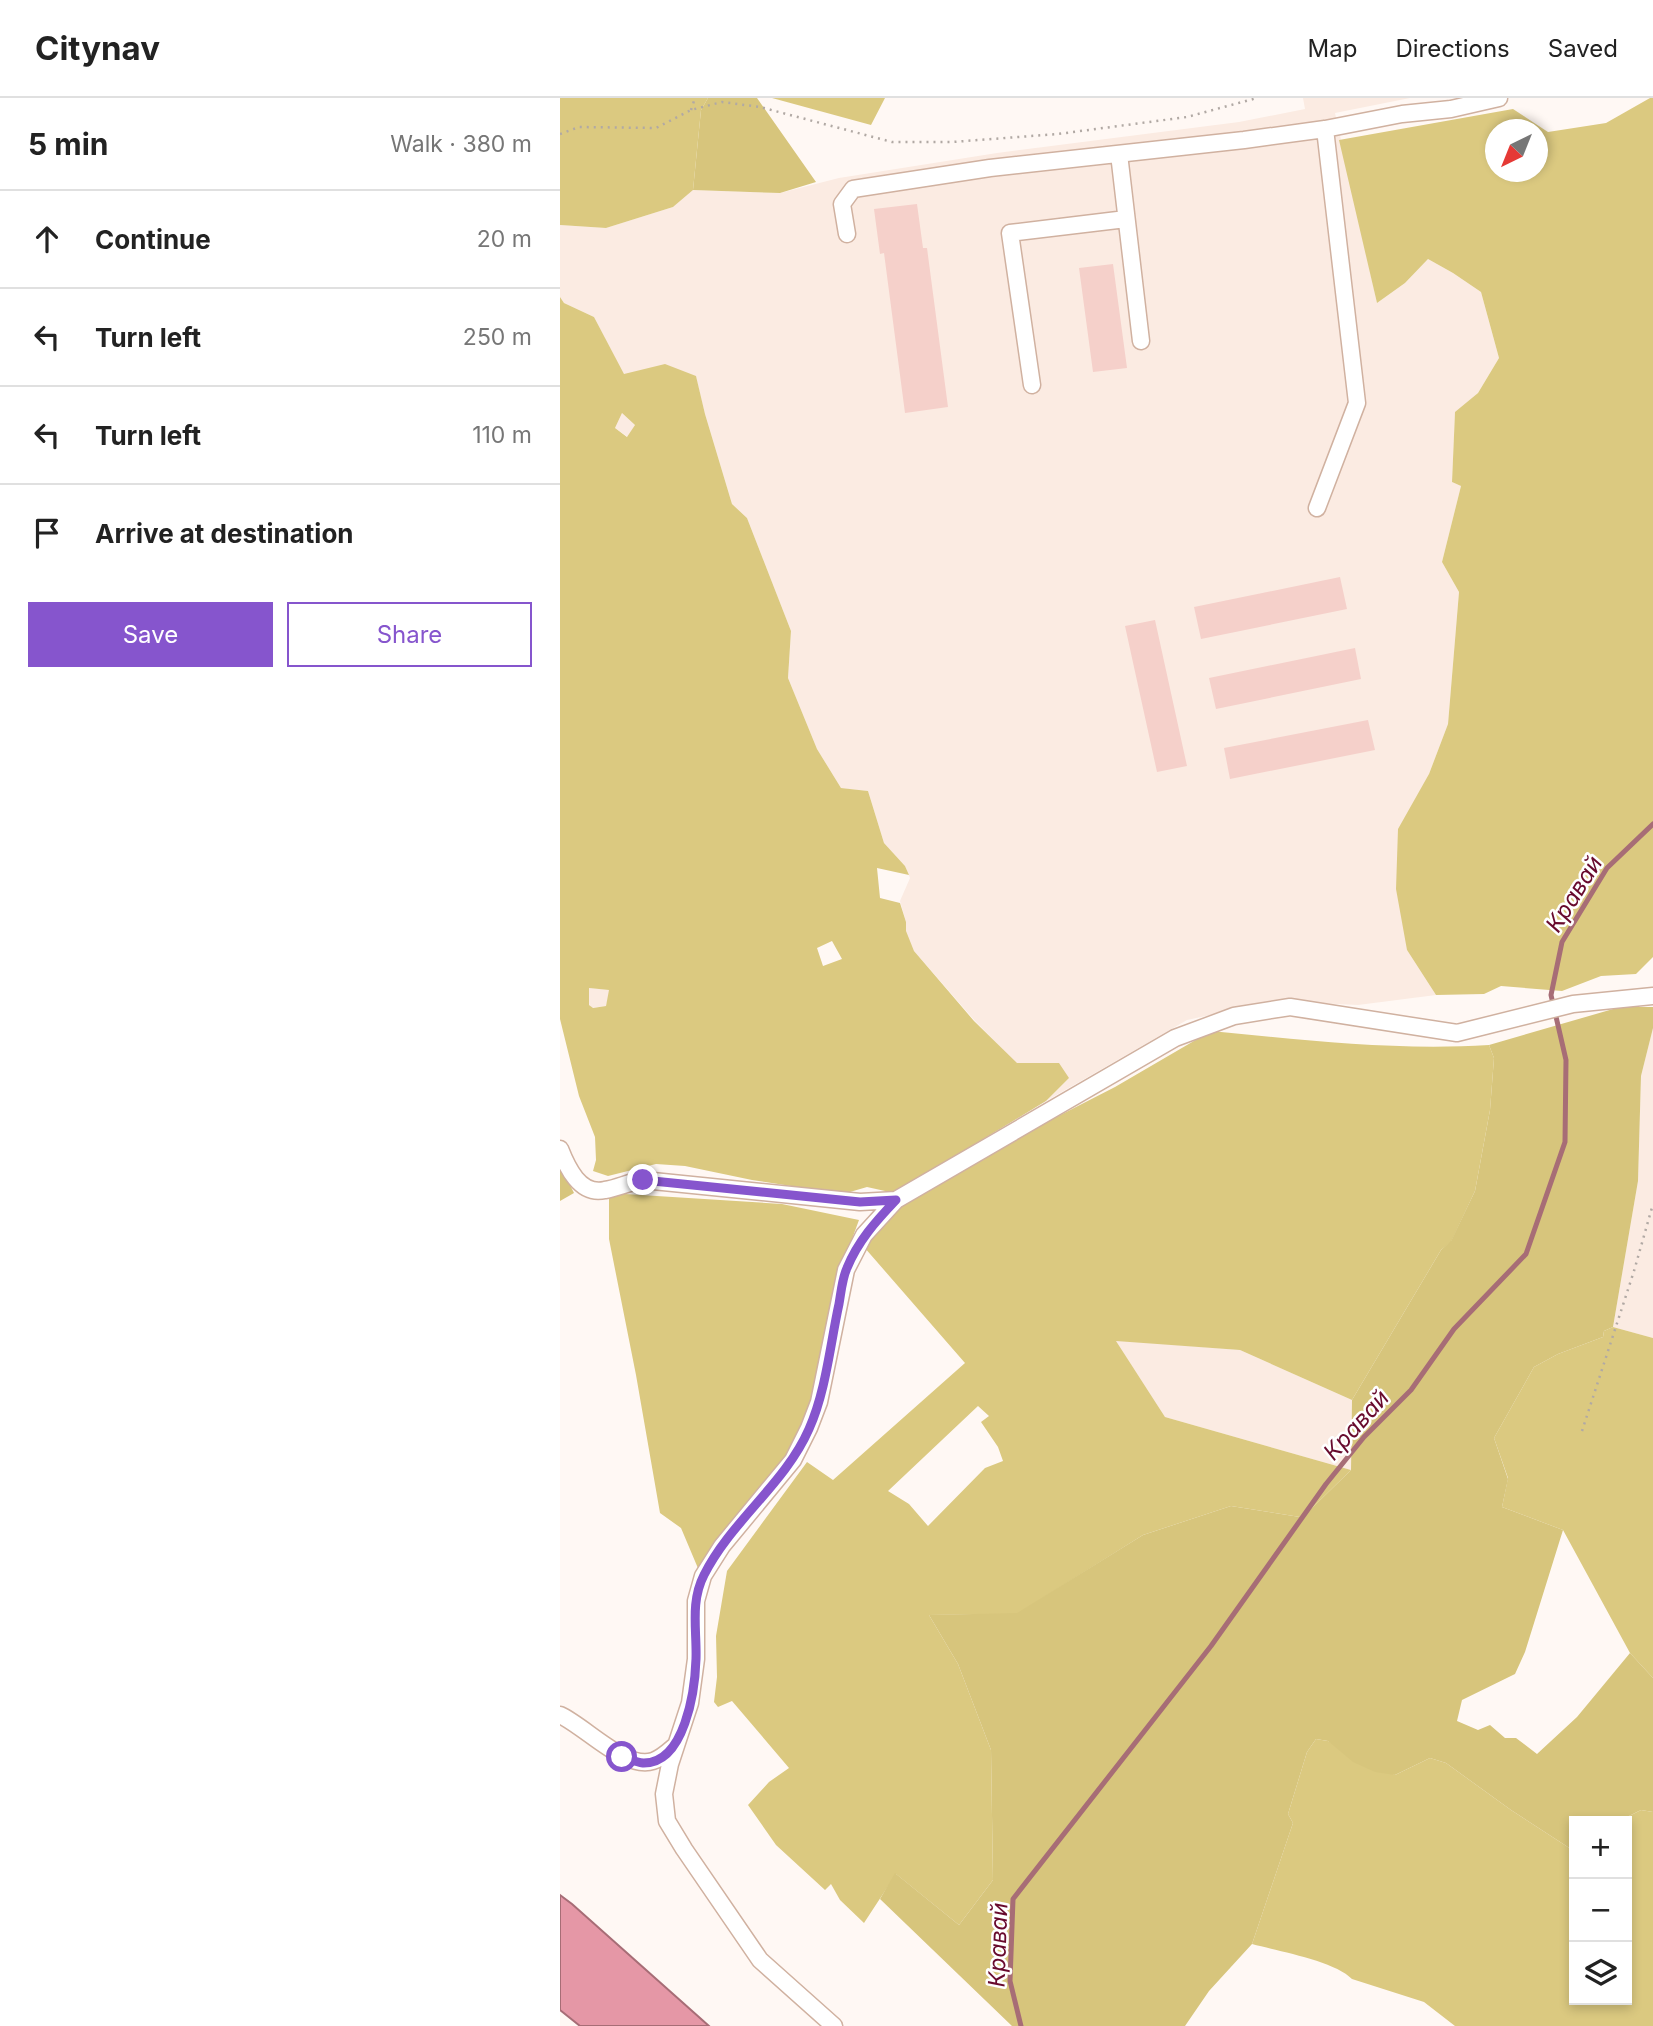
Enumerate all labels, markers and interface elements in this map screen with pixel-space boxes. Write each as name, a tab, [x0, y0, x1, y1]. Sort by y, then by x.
text: Citynav	[35, 28, 160, 68]
text: Map	[1308, 34, 1357, 63]
text: Directions	[1395, 34, 1510, 63]
text: Saved	[1548, 34, 1618, 63]
north arrow	[1485, 119, 1548, 182]
text: 5 min	[28, 126, 108, 162]
text: Walk · 380 m	[390, 130, 532, 158]
icon: ahead	[28, 220, 66, 258]
text: Continue	[95, 224, 211, 255]
text: 20 m	[477, 225, 532, 253]
icon: left	[28, 318, 66, 356]
text: Turn left	[95, 322, 201, 353]
text: 250 m	[463, 323, 532, 351]
icon: left	[28, 416, 66, 454]
text: Turn left	[95, 420, 201, 451]
text: 110 m	[472, 421, 532, 449]
icon: arrive	[28, 514, 66, 552]
text: Arrive at destination	[95, 518, 354, 549]
button: Save	[28, 602, 273, 667]
button: Share	[287, 602, 532, 667]
water label: Кравай	[1540, 851, 1608, 937]
route end	[627, 1164, 658, 1195]
water label: Кравай	[1317, 1384, 1395, 1466]
route start	[606, 1741, 637, 1772]
map controls	[1569, 1816, 1632, 2005]
button: +	[1569, 1816, 1632, 1879]
button: −	[1569, 1879, 1632, 1942]
water label: Кравай	[983, 1902, 1013, 1988]
button: layers	[1569, 1942, 1632, 2005]

